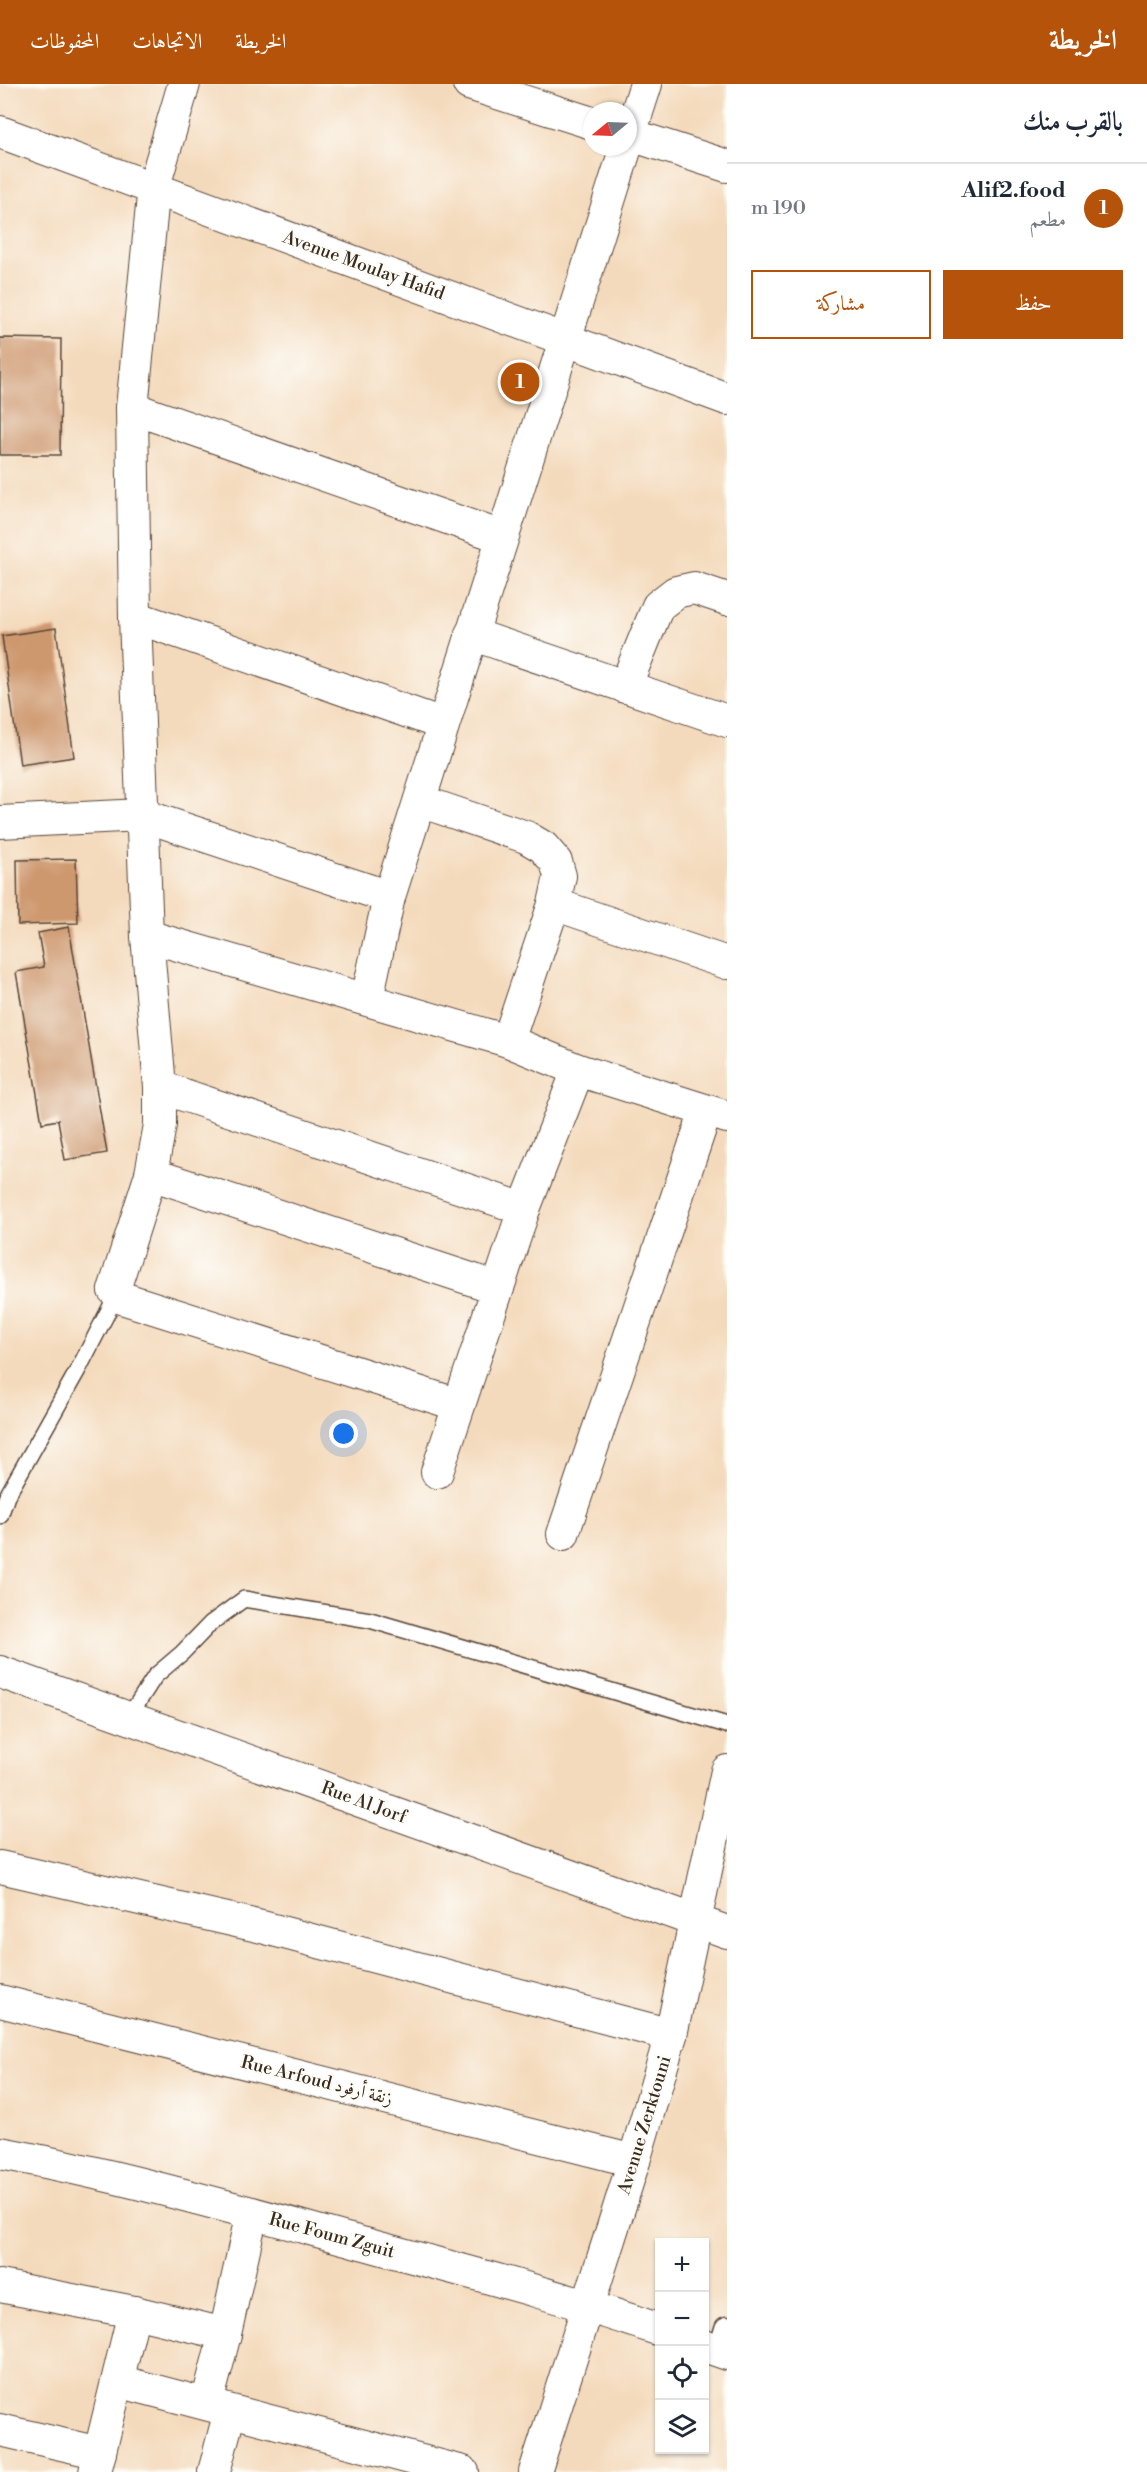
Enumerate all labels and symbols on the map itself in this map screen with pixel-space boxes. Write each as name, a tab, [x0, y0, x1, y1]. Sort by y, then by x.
north arrow	[583, 102, 637, 156]
street label: Avenue Moulay Hafid	[279, 225, 449, 306]
pin: 1	[500, 360, 540, 404]
your location	[329, 1419, 358, 1448]
street label: Rue Al Jorf	[318, 1776, 411, 1829]
street label: Rue Arfoud زنقة أرفود	[239, 2049, 396, 2110]
street label: Avenue Zerktouni	[612, 2053, 677, 2198]
street label: Rue Foum Zguit	[266, 2208, 398, 2263]

